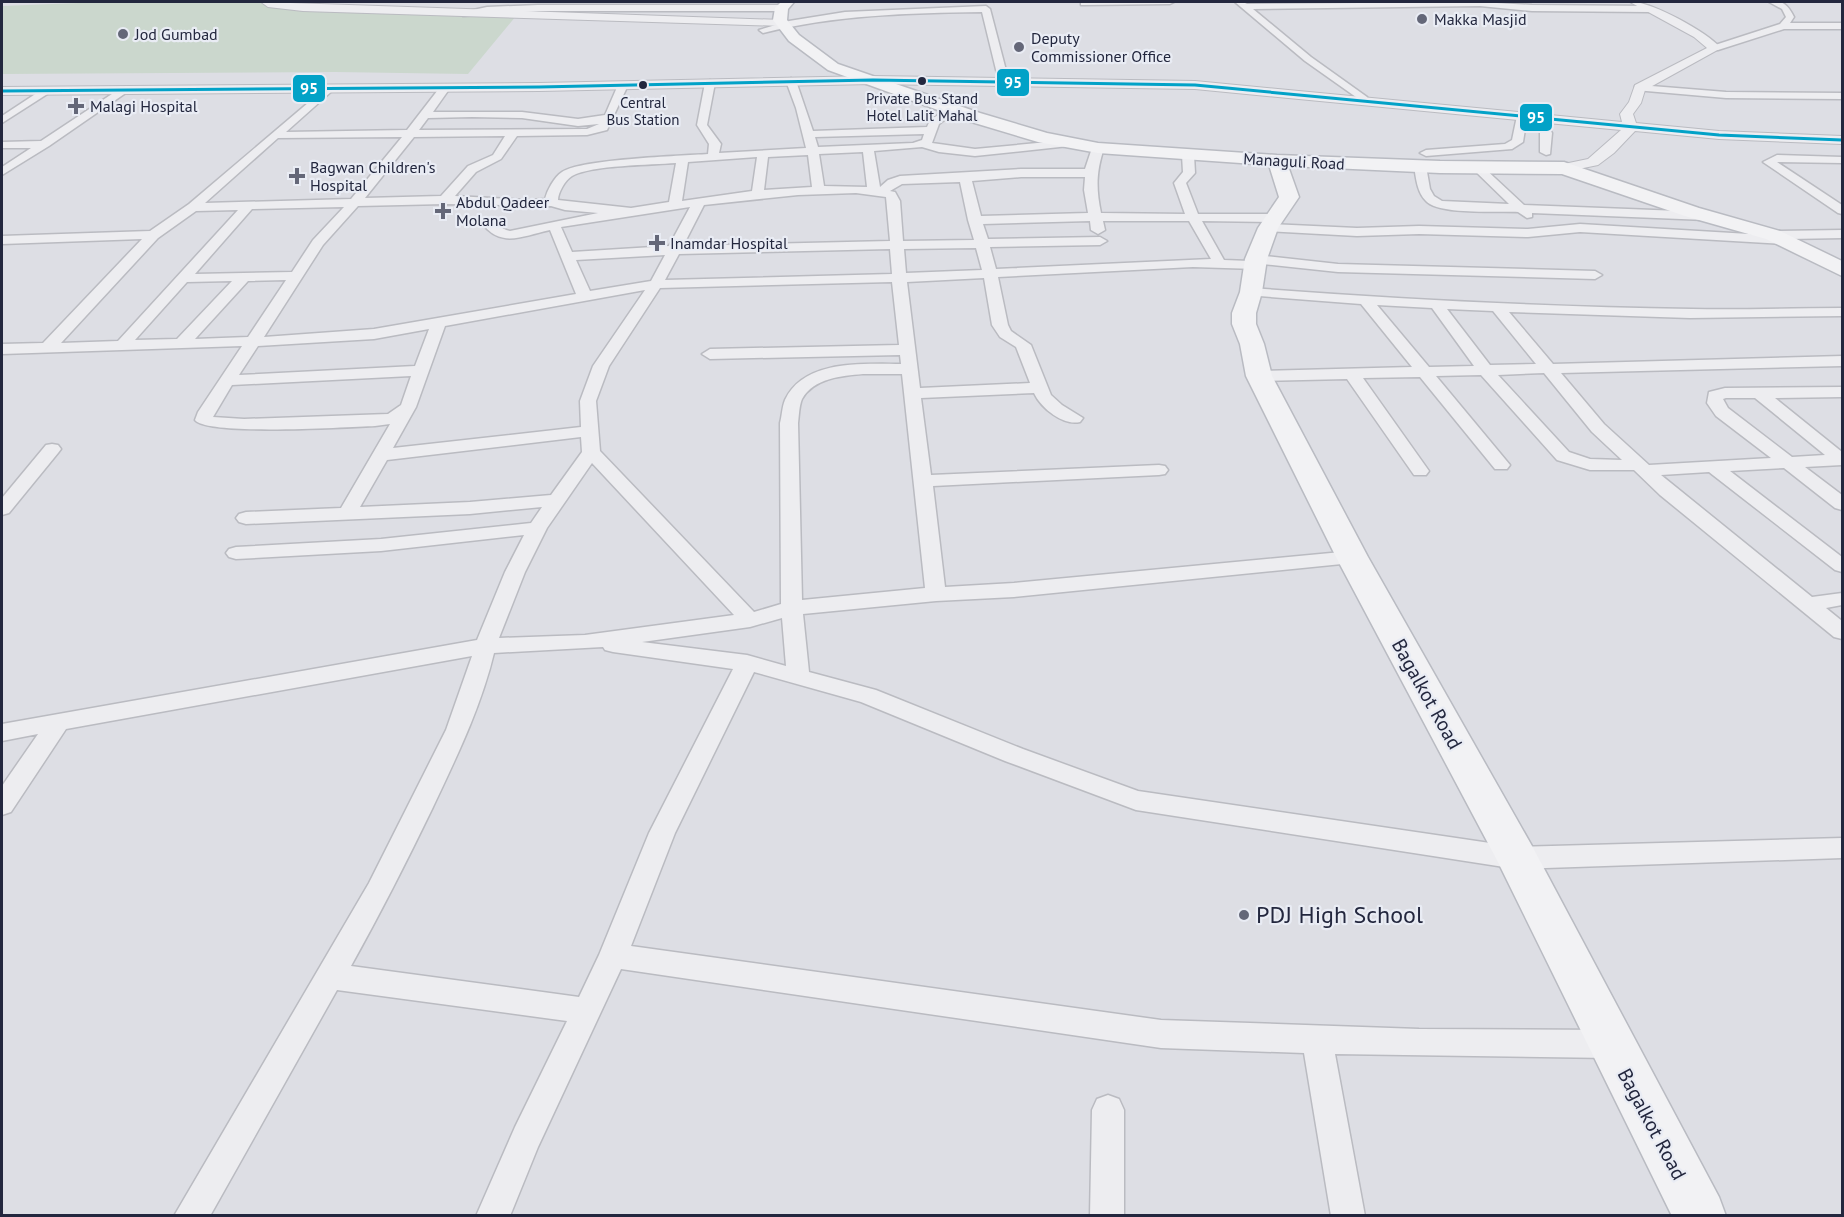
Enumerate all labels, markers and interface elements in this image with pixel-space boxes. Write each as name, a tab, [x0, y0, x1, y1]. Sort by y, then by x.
place label: Makka Masjid	[1434, 9, 1527, 29]
marker: Makka Masjid	[1415, 12, 1429, 26]
place label: Jod Gumbad	[134, 24, 218, 44]
marker: Jod Gumbad	[116, 27, 130, 41]
place label: Deputy Commissioner Office	[1031, 28, 1171, 66]
marker: Deputy Commissioner Office	[1012, 40, 1026, 54]
line badge: 95	[996, 68, 1030, 97]
text: 95	[1004, 72, 1022, 92]
line badge: 95	[292, 74, 326, 103]
marker: Private Bus Stand Hotel Lalit Mahal	[916, 75, 928, 87]
text: 95	[300, 78, 318, 98]
marker: Central Bus Station	[637, 79, 649, 91]
place label: Private Bus Stand Hotel Lalit Mahal	[866, 89, 978, 125]
place label: Central Bus Station	[606, 93, 680, 129]
place label: Malagi Hospital	[90, 96, 198, 116]
marker: Malagi Hospital	[67, 97, 85, 115]
line badge: 95	[1519, 103, 1553, 132]
text: 95	[1527, 107, 1545, 127]
street label: Managuli Road	[1243, 148, 1345, 174]
place label: Bagwan Children's Hospital	[310, 157, 436, 195]
marker: Bagwan Children's Hospital	[288, 167, 306, 185]
place label: Abdul Qadeer Molana	[456, 192, 550, 230]
marker: Abdul Qadeer Molana	[434, 202, 452, 220]
place label: Inamdar Hospital	[670, 233, 788, 253]
marker: Inamdar Hospital	[648, 234, 666, 252]
street label: Bagalkot Road	[1386, 634, 1468, 754]
place label: PDJ High School	[1256, 899, 1423, 930]
marker: PDJ High School	[1237, 908, 1251, 922]
street label: Bagalkot Road	[1612, 1064, 1692, 1184]

